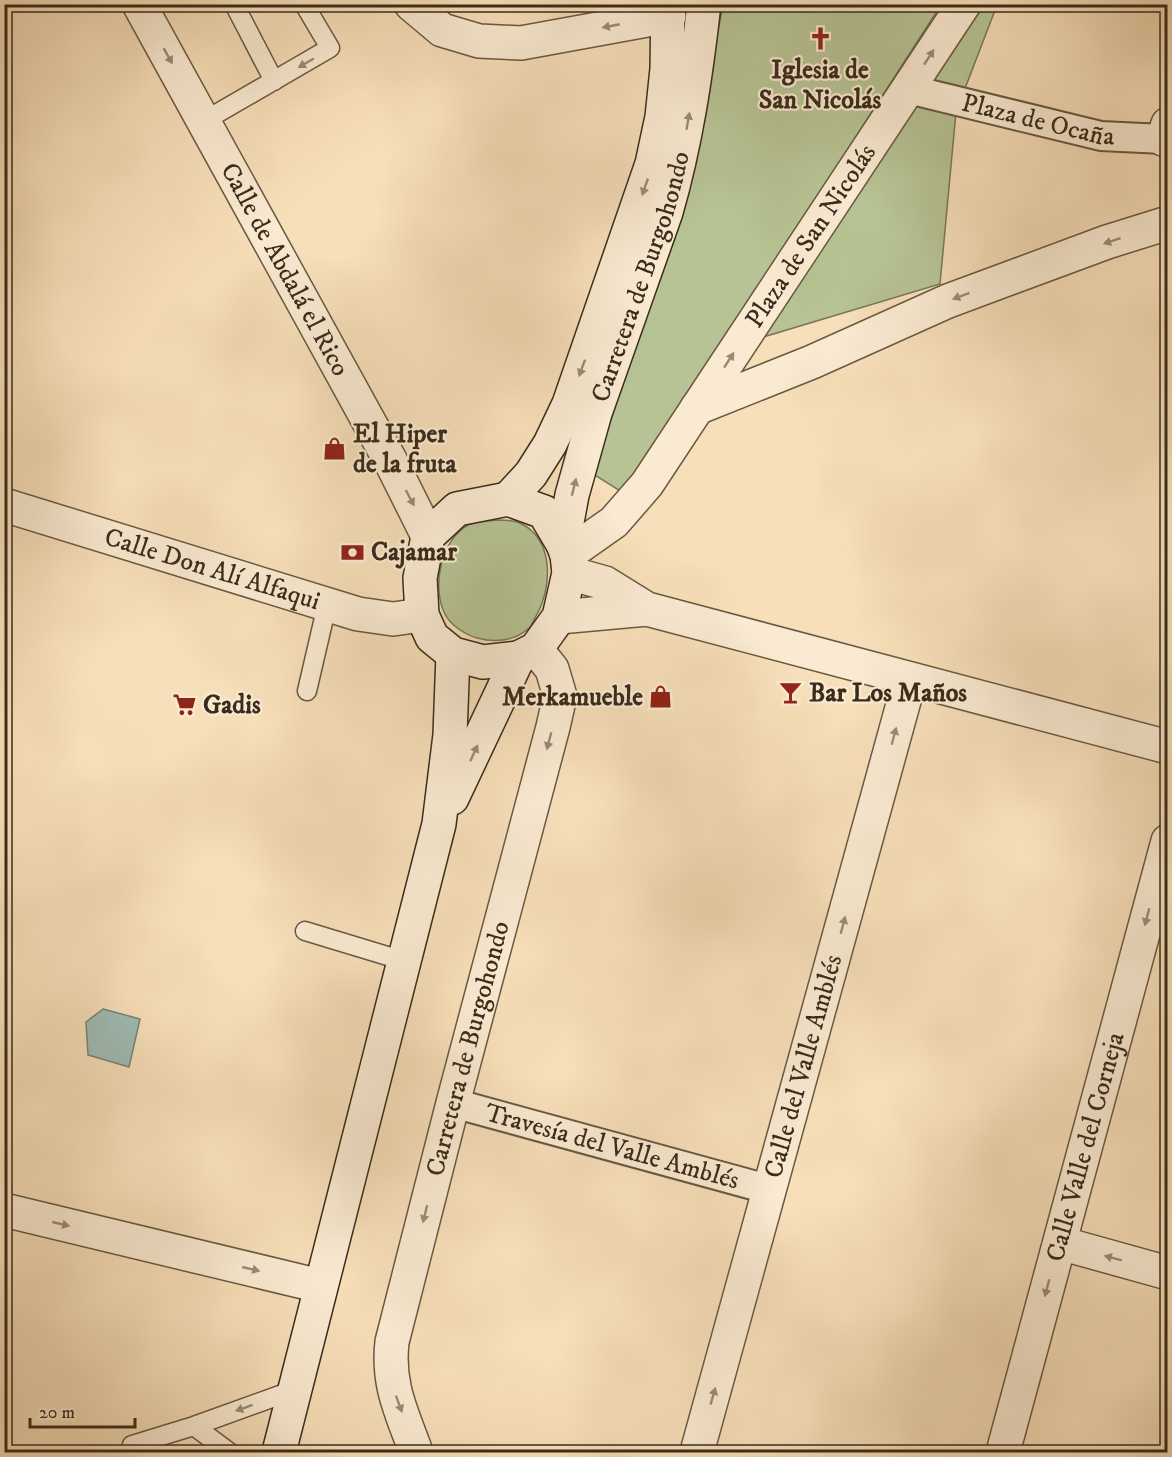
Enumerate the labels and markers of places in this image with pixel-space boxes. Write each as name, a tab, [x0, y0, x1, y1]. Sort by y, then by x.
church icon: Iglesia de San Nicolás	[807, 26, 833, 52]
place label: Iglesia de San Nicolás	[759, 54, 882, 117]
place label: El Hiper de la fruta	[353, 418, 458, 481]
shop icon: El Hiper de la fruta	[322, 436, 348, 462]
place label: Cajamar	[371, 536, 457, 569]
bank icon: Cajamar	[340, 539, 366, 565]
place label: Bar Los Maños	[809, 677, 967, 710]
bar icon: Bar Los Maños	[778, 680, 804, 706]
place label: Merkamueble	[502, 681, 643, 714]
shop icon: Merkamueble	[648, 684, 674, 710]
place label: Gadis	[203, 689, 261, 722]
supermarket icon: Gadis	[172, 692, 198, 718]

